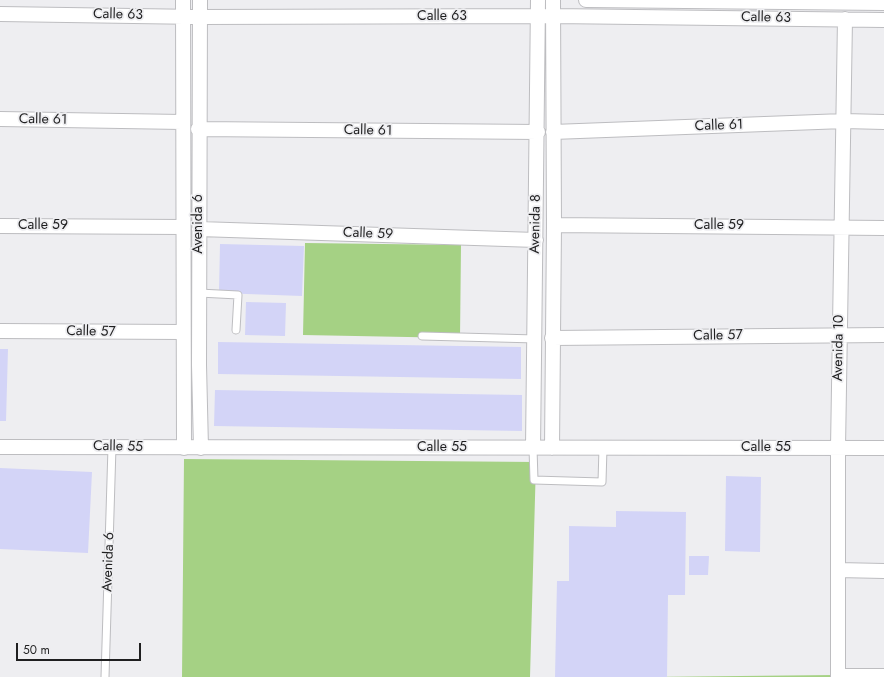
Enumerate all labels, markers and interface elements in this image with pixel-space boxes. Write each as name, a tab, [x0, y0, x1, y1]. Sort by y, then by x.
street label: Calle 63	[93, 6, 143, 24]
street label: Calle 63	[417, 9, 467, 25]
street label: Calle 63	[741, 9, 791, 27]
street label: Calle 61	[19, 111, 67, 129]
street label: Calle 61	[694, 117, 744, 135]
street label: Calle 61	[344, 122, 392, 140]
street label: Avenida 6	[191, 194, 207, 254]
street label: Avenida 8	[527, 194, 545, 254]
street label: Calle 59	[18, 218, 68, 234]
street label: Calle 59	[694, 218, 744, 234]
street label: Calle 59	[343, 225, 393, 243]
street label: Avenida 10	[830, 315, 848, 381]
street label: Calle 57	[66, 323, 116, 341]
street label: Calle 57	[693, 327, 743, 345]
street label: Calle 55	[93, 438, 143, 456]
street label: Calle 55	[417, 440, 467, 456]
street label: Calle 55	[741, 440, 791, 456]
street label: Avenida 6	[100, 532, 118, 592]
scale bar	[18, 635, 143, 661]
text: 50 m	[23, 641, 50, 659]

